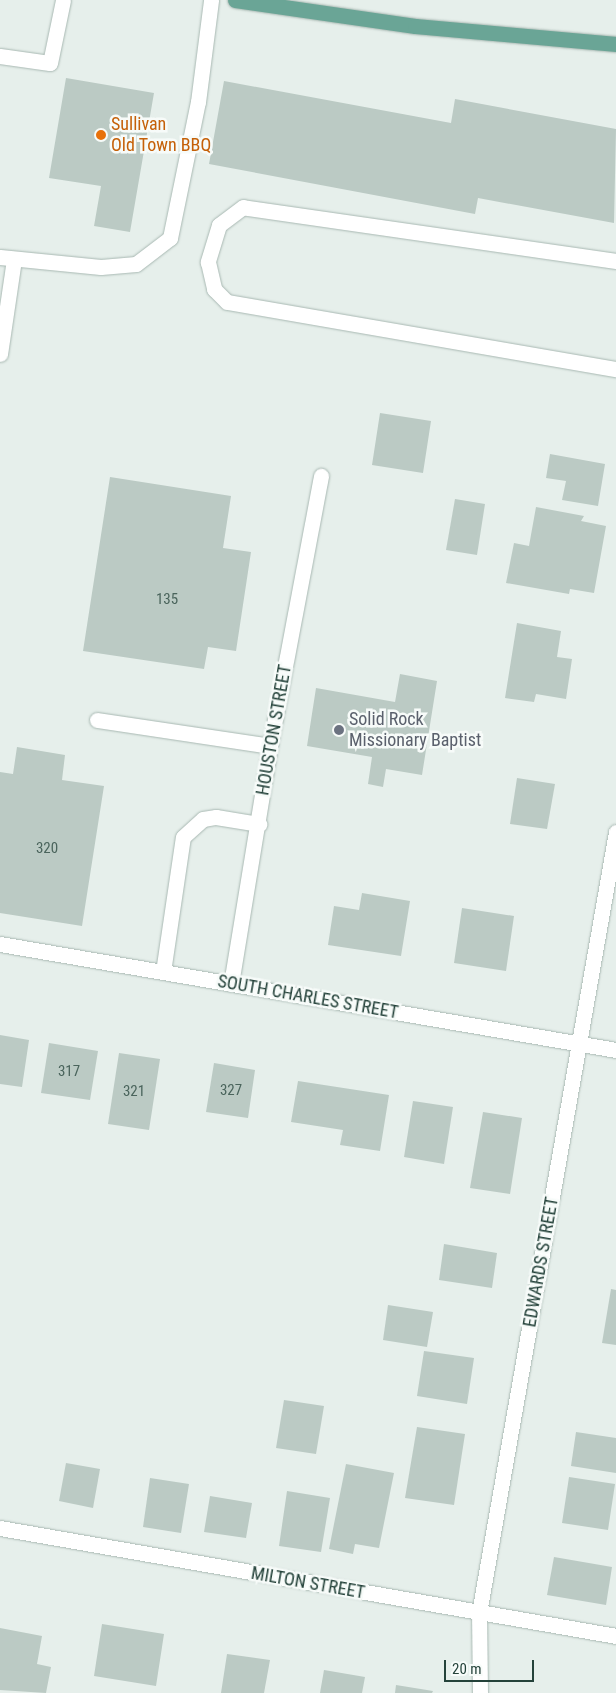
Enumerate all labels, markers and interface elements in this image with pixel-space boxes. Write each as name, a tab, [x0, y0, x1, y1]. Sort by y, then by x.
place label: Sullivan Old Town BBQ	[111, 114, 212, 156]
marker: Sullivan Old Town BBQ	[95, 129, 107, 141]
house number: 135	[156, 591, 178, 609]
street label: HOUSTON STREET	[252, 663, 296, 797]
place label: Solid Rock Missionary Baptist	[349, 709, 481, 752]
marker: Solid Rock Missionary Baptist	[333, 724, 345, 736]
house number: 320	[36, 840, 58, 858]
street label: SOUTH CHARLES STREET	[216, 970, 400, 1024]
house number: 317	[58, 1063, 80, 1081]
house number: 327	[220, 1082, 242, 1100]
house number: 321	[123, 1083, 145, 1101]
street label: EDWARDS STREET	[519, 1195, 563, 1329]
street label: MILTON STREET	[249, 1562, 367, 1604]
scale bar	[446, 1650, 536, 1682]
text: 20 m	[452, 1660, 482, 1678]

